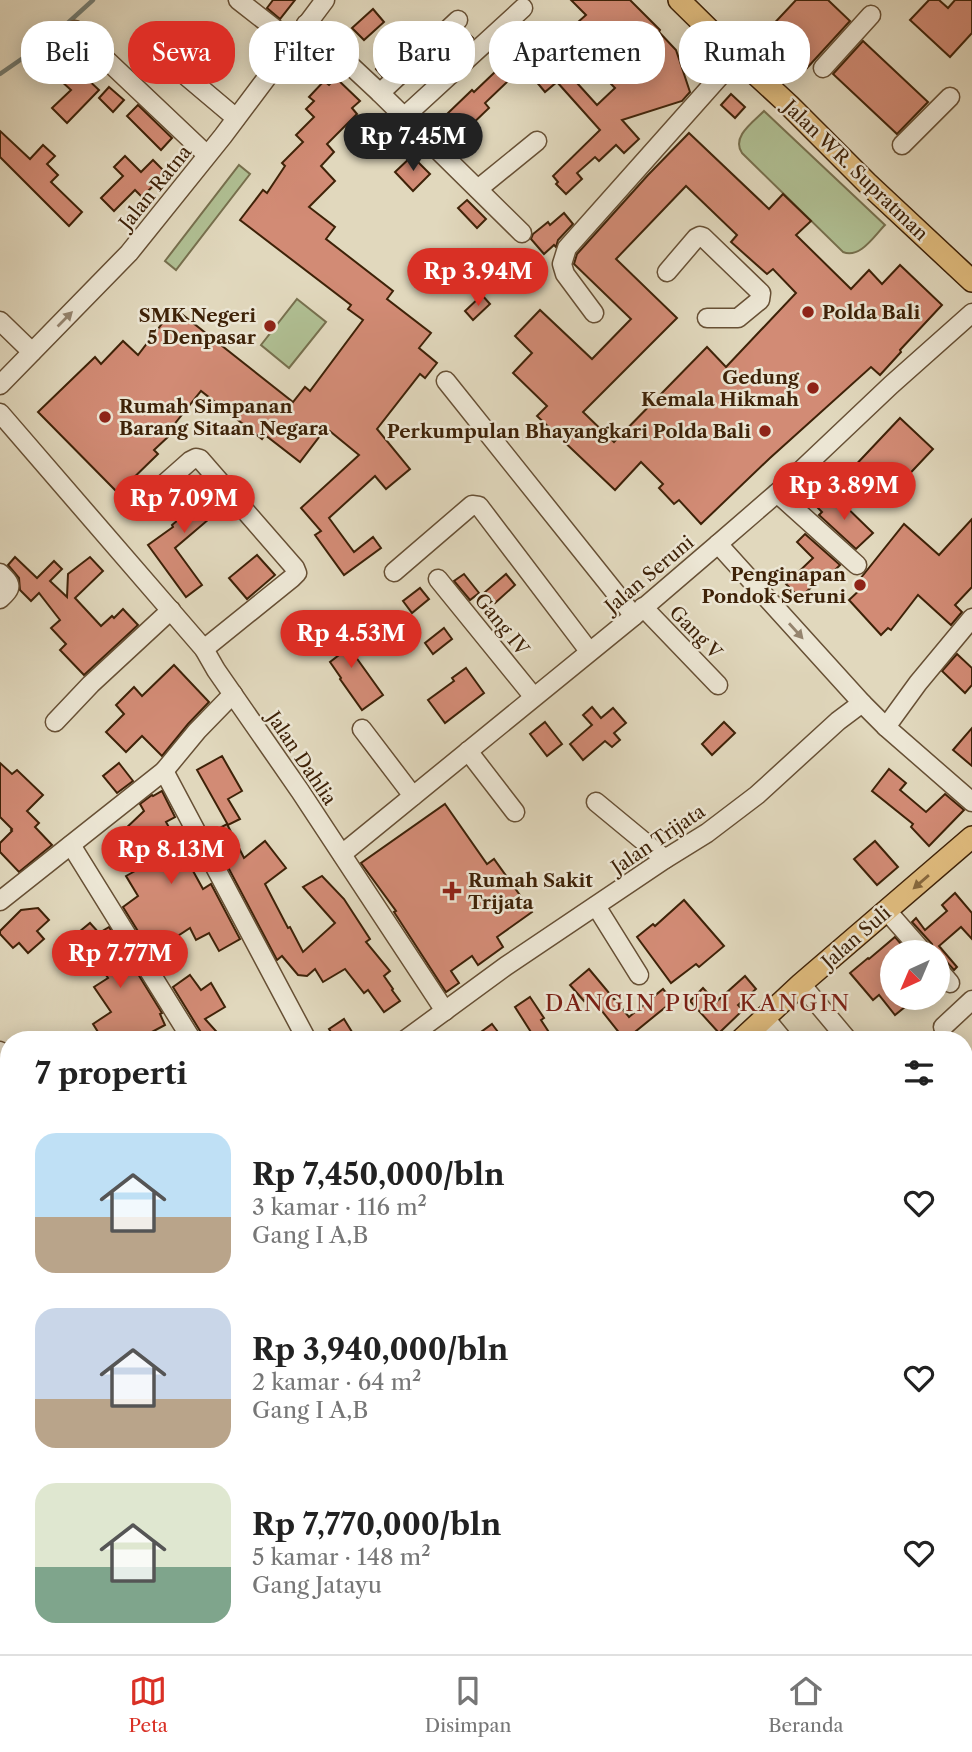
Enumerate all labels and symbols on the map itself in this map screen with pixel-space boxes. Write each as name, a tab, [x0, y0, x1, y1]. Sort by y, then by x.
street label: Jalan WR. Supratman	[776, 93, 933, 245]
pin: Rp 7.45M	[341, 114, 485, 173]
street label: Jalan Ratna	[113, 141, 196, 236]
pin: Rp 3.94M	[406, 248, 550, 308]
place label: Polda Bali	[822, 301, 920, 324]
place label: SMK Negeri 5 Denpasar	[139, 304, 257, 349]
marker: Polda Bali	[800, 304, 816, 320]
one-way arrow	[57, 311, 73, 327]
marker: SMK Negeri 5 Denpasar	[262, 318, 278, 334]
place label: Gedung Kemala Hikmah	[641, 366, 800, 411]
marker: Gedung Kemala Hikmah	[805, 380, 821, 396]
place label: Rumah Simpanan Barang Sitaan Negara	[119, 395, 330, 440]
marker: Rumah Simpanan Barang Sitaan Negara	[97, 409, 113, 425]
place label: Perkumpulan Bhayangkari Polda Bali	[387, 420, 751, 443]
marker: Perkumpulan Bhayangkari Polda Bali	[757, 423, 773, 439]
pin: Rp 3.89M	[772, 462, 916, 522]
pin: Rp 7.09M	[112, 476, 256, 535]
street label: Jalan Seruni	[598, 531, 698, 620]
place label: Penginapan Pondok Seruni	[701, 563, 846, 608]
marker: Penginapan Pondok Seruni	[852, 577, 868, 593]
street label: Gang IV	[470, 589, 534, 661]
street label: Gang V	[665, 601, 727, 665]
pin: Rp 4.53M	[279, 610, 423, 670]
one-way arrow	[788, 622, 804, 639]
street label: Jalan Dahlia	[260, 705, 341, 809]
street label: Jalan Trijata	[605, 800, 709, 881]
pin: Rp 8.13M	[99, 826, 243, 886]
place label: Rumah Sakit Trijata	[468, 869, 593, 914]
one-way arrow	[912, 874, 929, 889]
marker: Rumah Sakit Trijata	[442, 881, 462, 901]
street label: Jalan Suli	[815, 901, 896, 975]
pin: Rp 7.77M	[48, 930, 192, 990]
north arrow	[880, 940, 950, 1010]
district label: DANGIN PURI KANGIN	[545, 989, 851, 1017]

